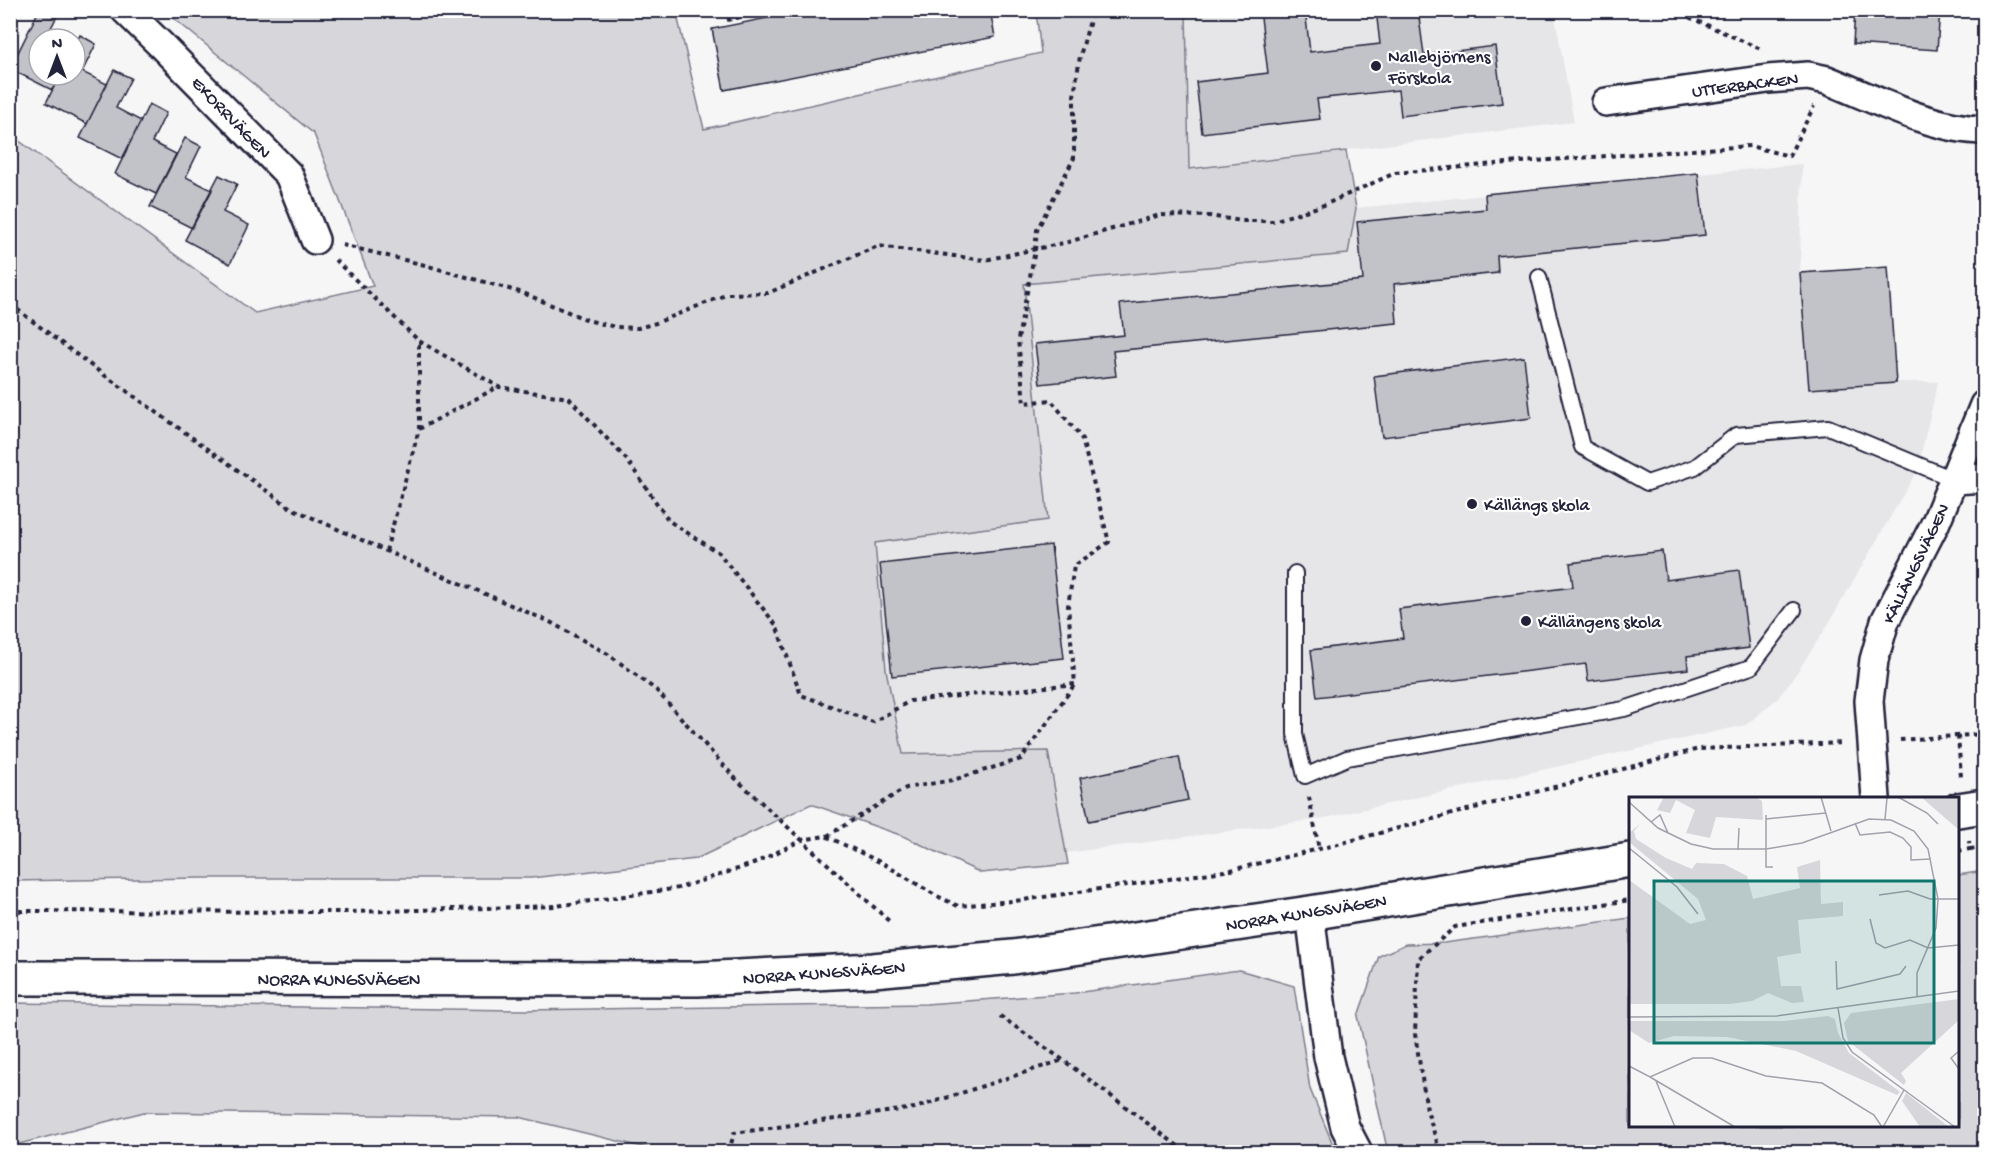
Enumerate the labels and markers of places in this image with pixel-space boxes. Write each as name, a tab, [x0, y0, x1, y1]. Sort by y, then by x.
place label: Nallebjörnens Förskola	[1387, 48, 1492, 90]
marker: Nallebjörnens Förskola	[1369, 59, 1383, 73]
place label: Källängs skola	[1484, 496, 1590, 517]
marker: Källängs skola	[1465, 497, 1479, 511]
place label: Källängens skola	[1538, 613, 1662, 634]
marker: Källängens skola	[1519, 614, 1533, 628]

